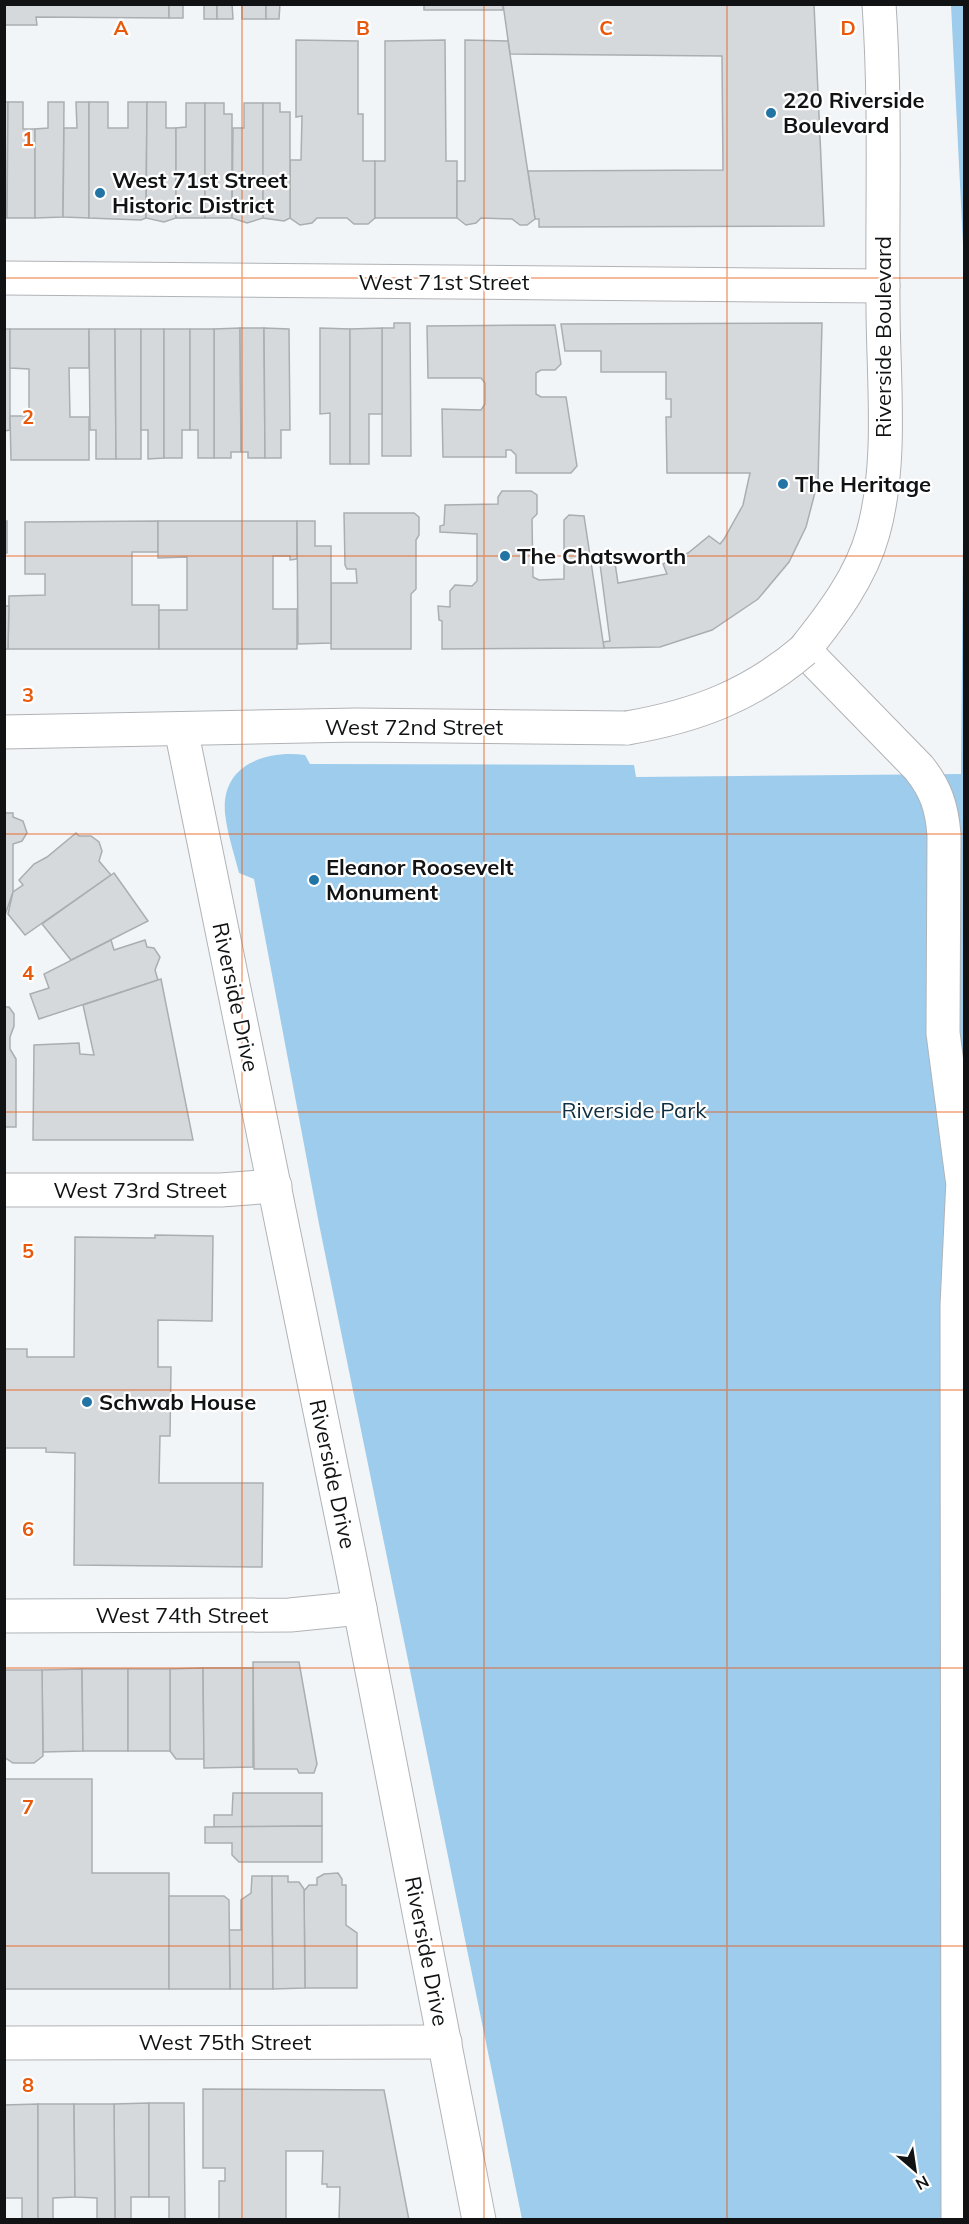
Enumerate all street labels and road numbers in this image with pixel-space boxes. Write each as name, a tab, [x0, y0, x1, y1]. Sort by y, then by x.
street label: Riverside Boulevard	[869, 236, 897, 438]
street label: West 71st Street	[359, 268, 530, 296]
street label: West 72nd Street	[325, 713, 504, 741]
street label: Riverside Drive	[207, 920, 265, 1074]
street label: West 73rd Street	[53, 1176, 227, 1204]
street label: Riverside Drive	[304, 1397, 362, 1551]
street label: West 74th Street	[96, 1601, 269, 1629]
street label: Riverside Drive	[399, 1874, 455, 2028]
street label: West 75th Street	[139, 2028, 312, 2056]

